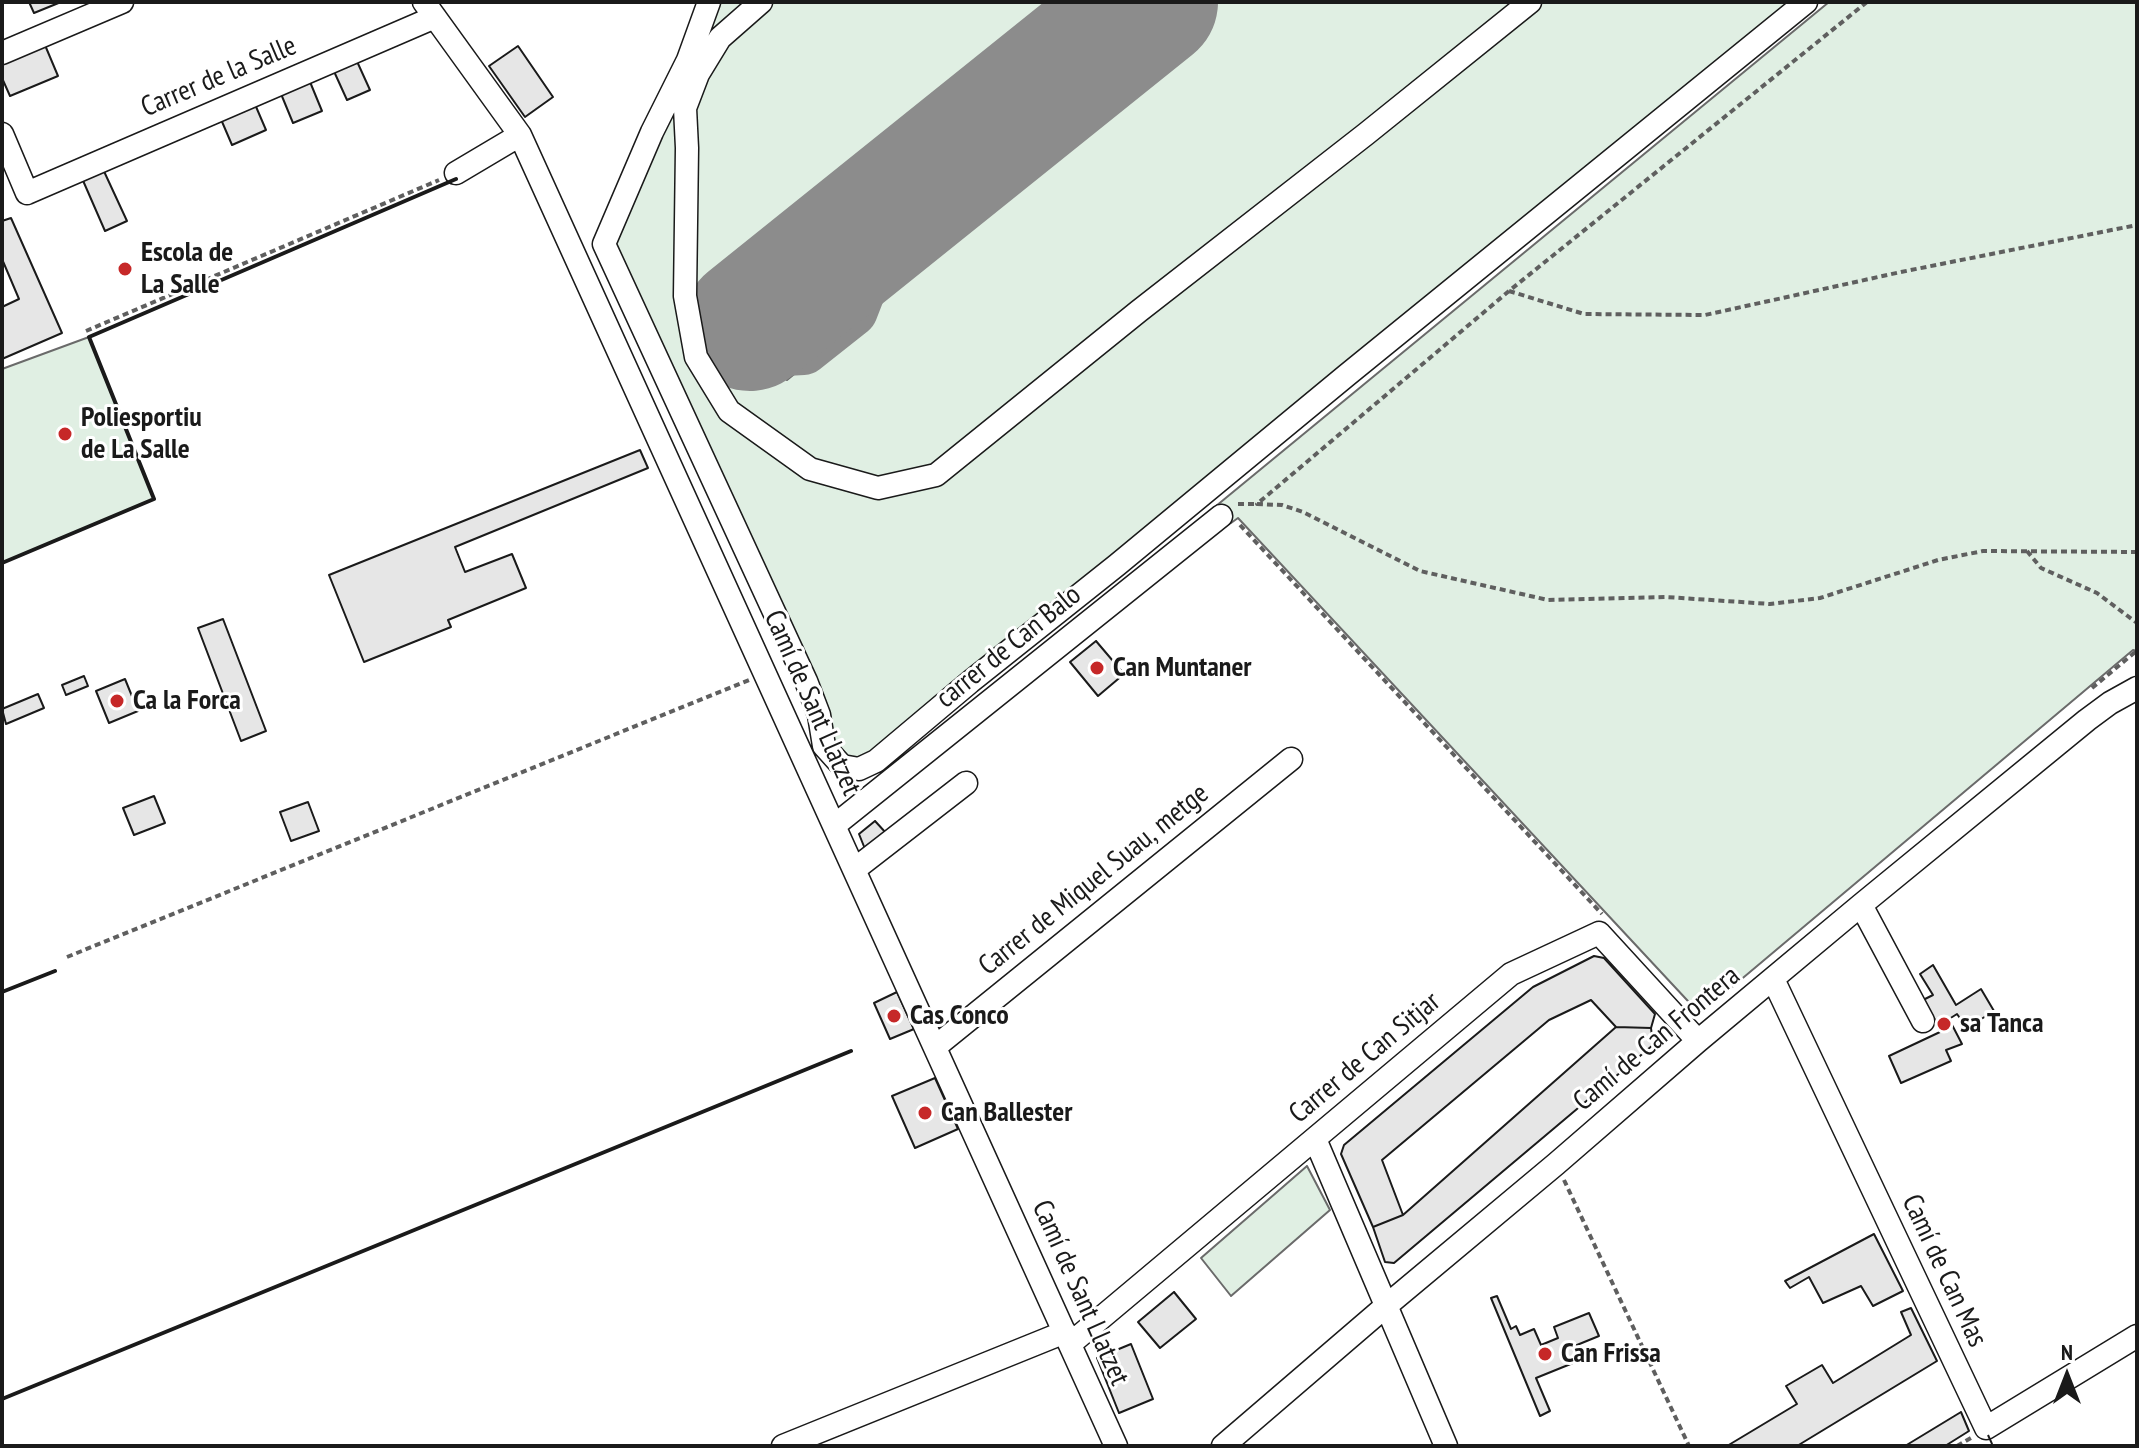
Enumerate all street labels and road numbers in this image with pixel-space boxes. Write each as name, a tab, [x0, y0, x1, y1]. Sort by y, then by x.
street label: Carrer de la Salle	[136, 29, 302, 125]
street label: carrer de Can Balo	[930, 578, 1088, 716]
street label: Camí de Sant Llatzet	[756, 605, 868, 801]
street label: Carrer de Miquel Suau, metge	[972, 777, 1216, 983]
street label: Camí de Can Frontera	[1567, 960, 1747, 1118]
street label: Carrer de Can Sitjar	[1283, 985, 1447, 1131]
street label: Camí de Can Mas	[1894, 1190, 1994, 1352]
street label: Camí de Sant Llatzet	[1024, 1195, 1136, 1391]

